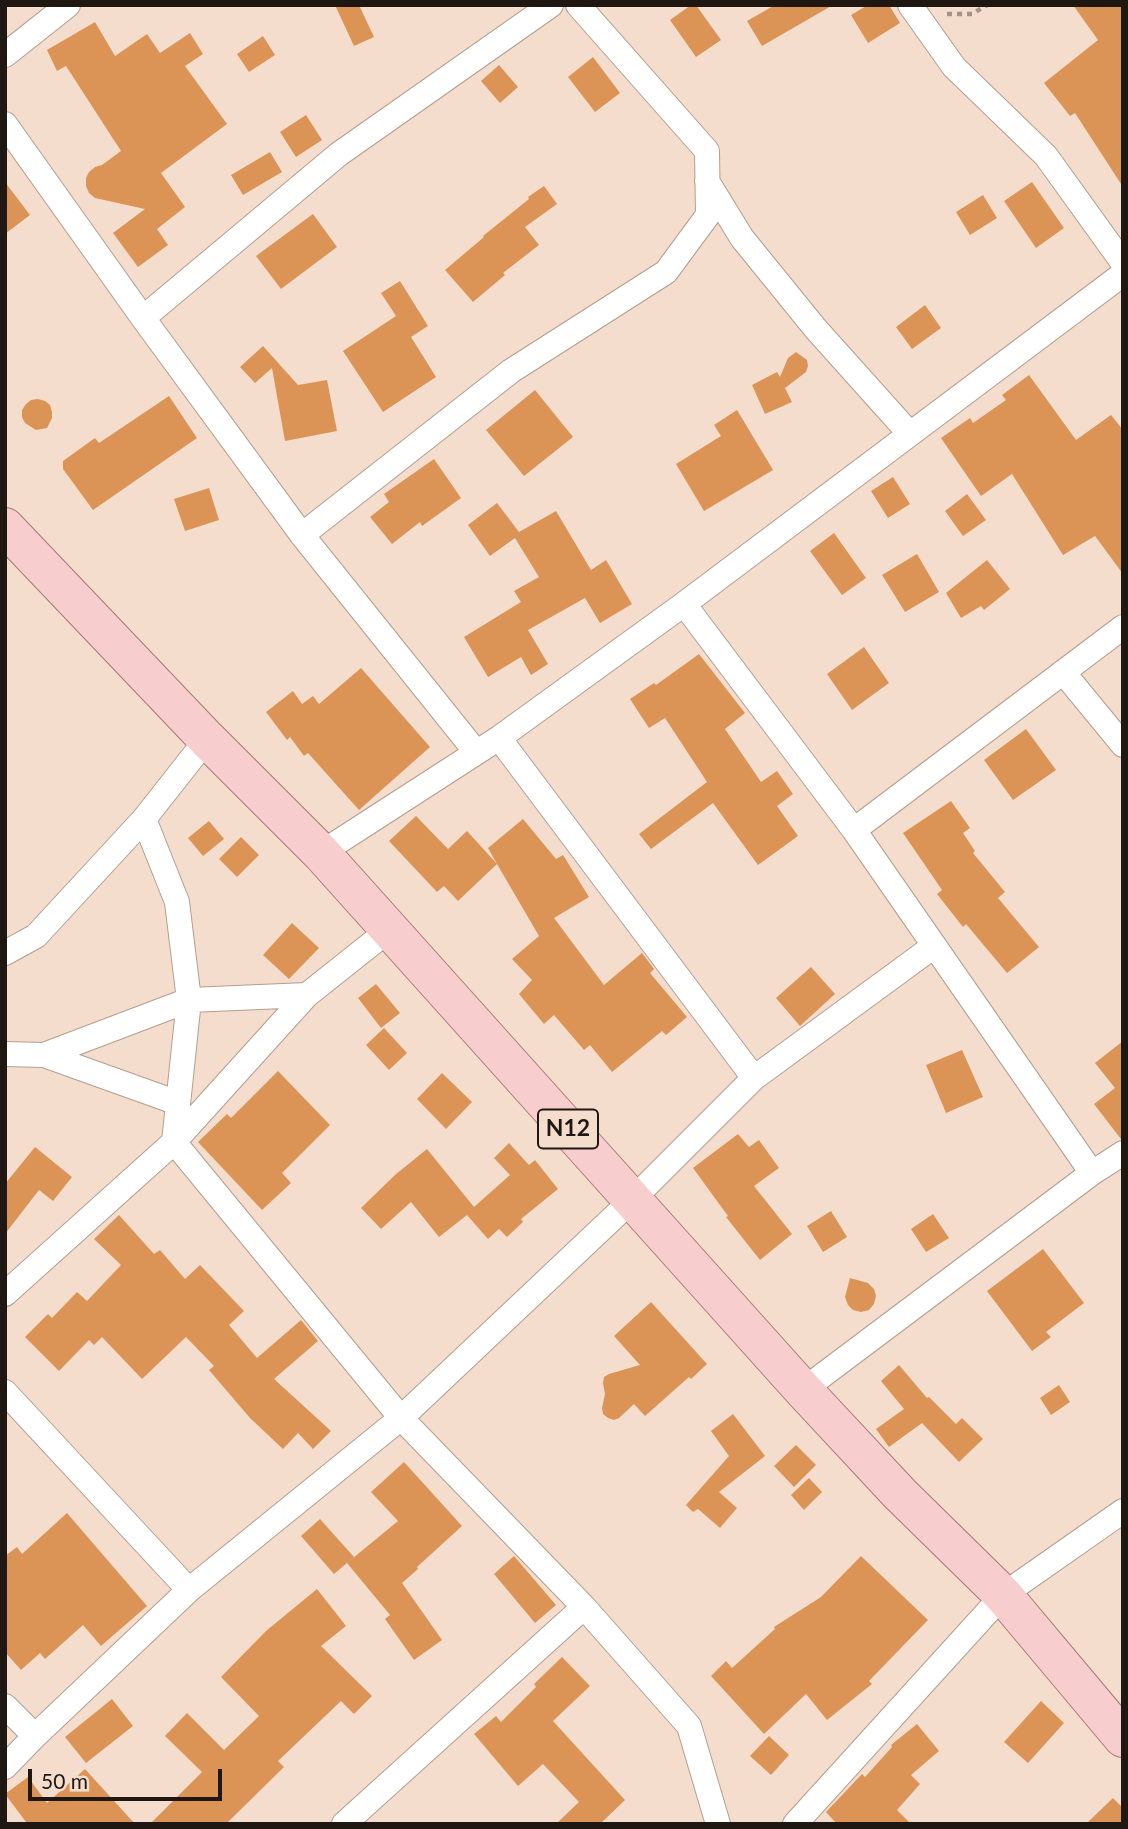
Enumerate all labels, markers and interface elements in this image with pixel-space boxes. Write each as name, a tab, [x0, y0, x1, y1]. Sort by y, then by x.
road number: N12	[538, 1110, 598, 1148]
scale bar	[32, 1756, 226, 1800]
text: 50 m	[41, 1768, 88, 1793]

